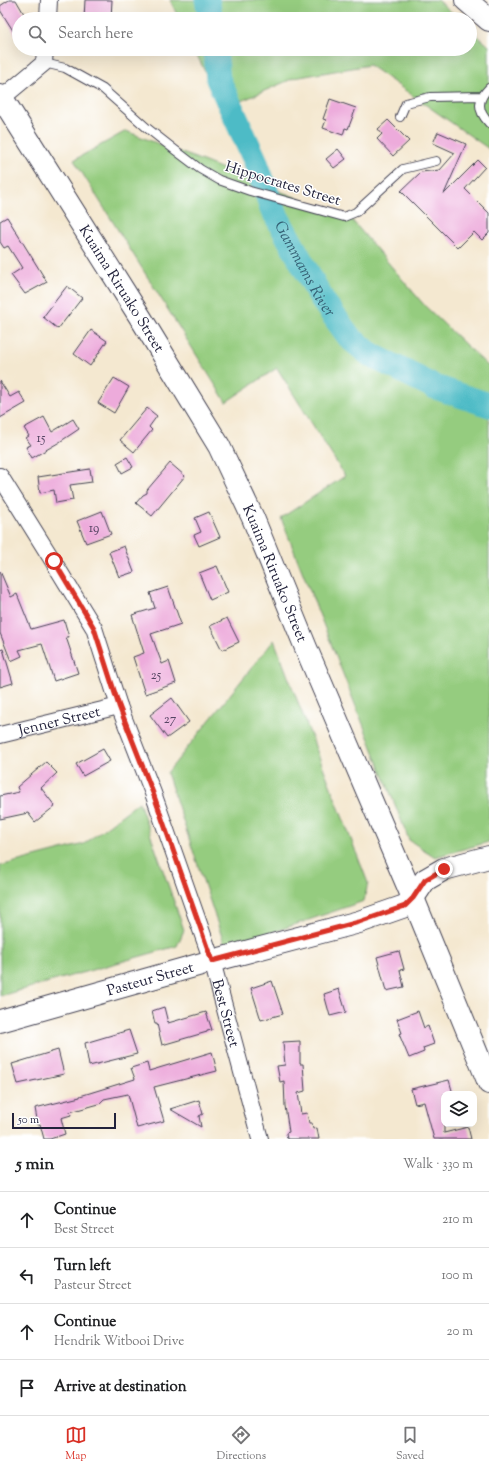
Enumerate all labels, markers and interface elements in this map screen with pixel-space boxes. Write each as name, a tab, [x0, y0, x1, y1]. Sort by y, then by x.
search box	[12, 12, 477, 56]
icon: search	[26, 23, 48, 45]
text: Search here	[58, 24, 133, 45]
street label: Hippocrates Street	[222, 157, 343, 212]
water label: Gammams River	[267, 217, 340, 323]
street label: Kuaima Riruako Street	[73, 221, 169, 357]
house number: 15	[37, 430, 46, 448]
street label: Kuaima Riruako Street	[236, 501, 312, 646]
house number: 19	[89, 520, 99, 538]
route start	[45, 552, 63, 570]
house number: 25	[151, 667, 162, 685]
street label: Jenner Street	[16, 702, 103, 742]
house number: 27	[164, 711, 177, 729]
route end	[435, 860, 453, 878]
street label: Pasteur Street	[105, 958, 196, 1002]
street label: Best Street	[205, 977, 244, 1050]
map controls	[441, 1091, 477, 1127]
button: layers	[441, 1091, 477, 1127]
scale bar	[12, 1111, 116, 1130]
text: 50 m	[18, 1112, 39, 1128]
text: 5 min	[16, 1153, 54, 1177]
text: Walk · 330 m	[403, 1156, 473, 1174]
text: Continue	[54, 1200, 116, 1221]
icon: ahead	[16, 1209, 38, 1231]
text: 210 m	[442, 1211, 473, 1229]
text: Best Street	[54, 1221, 114, 1239]
text: Turn left	[54, 1256, 111, 1277]
icon: left	[16, 1265, 38, 1287]
text: 100 m	[441, 1267, 473, 1285]
text: Pasteur Street	[54, 1277, 131, 1295]
text: Continue	[54, 1312, 116, 1333]
icon: ahead	[16, 1321, 38, 1343]
text: 20 m	[447, 1323, 473, 1341]
text: Hendrik Witbooi Drive	[54, 1333, 184, 1351]
icon: arrive	[16, 1377, 38, 1399]
text: Arrive at destination	[54, 1377, 187, 1398]
tab: Map	[65, 1424, 87, 1464]
tab: Directions	[217, 1424, 266, 1464]
tab: Saved	[396, 1424, 424, 1464]

